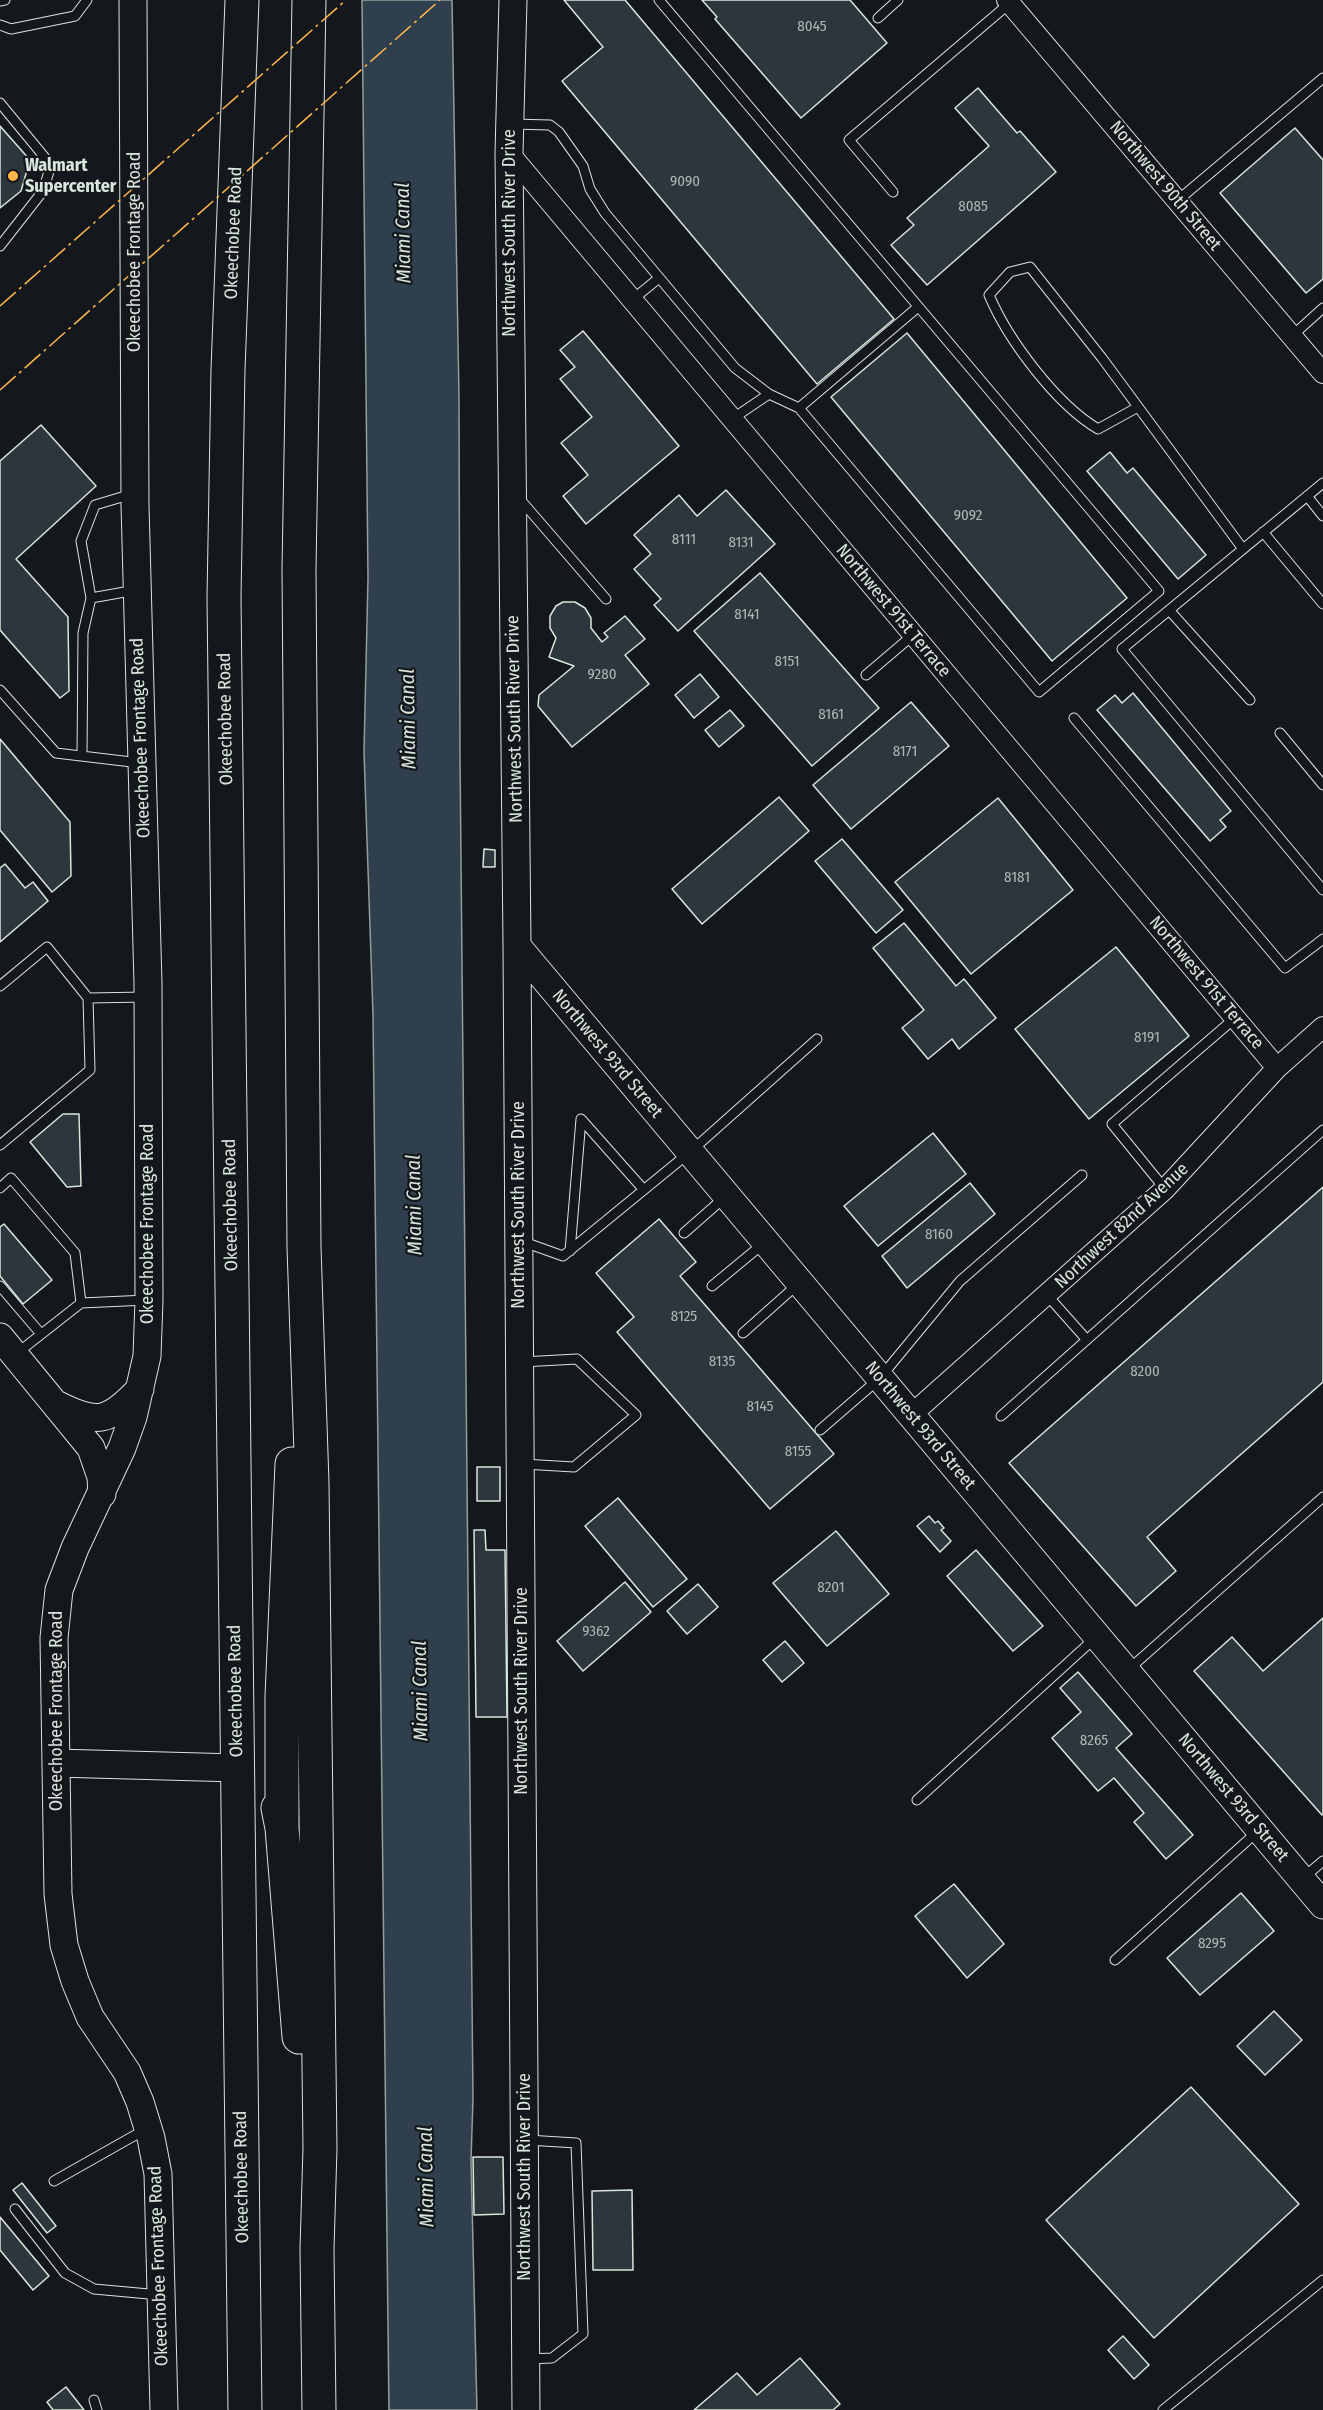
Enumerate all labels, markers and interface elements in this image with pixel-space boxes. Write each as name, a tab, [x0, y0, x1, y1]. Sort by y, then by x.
house number: 8045	[797, 18, 827, 36]
street label: Northwest 90th Street	[1104, 117, 1226, 255]
street label: Northwest South River Drive	[499, 129, 521, 337]
street label: Okeechobee Frontage Road	[124, 152, 146, 352]
place label: Walmart Supercenter	[25, 155, 116, 198]
street label: Okeechobee Road	[221, 166, 247, 300]
marker: Walmart Supercenter	[6, 169, 20, 183]
house number: 9090	[670, 173, 700, 191]
water label: Miami Canal	[391, 182, 417, 284]
house number: 8085	[958, 198, 988, 216]
house number: 9092	[954, 507, 982, 525]
house number: 8111	[672, 531, 696, 549]
house number: 8131	[728, 534, 754, 552]
street label: Northwest 91st Terrace	[831, 540, 955, 682]
house number: 8141	[734, 606, 760, 624]
street label: Northwest South River Drive	[502, 615, 528, 823]
street label: Okeechobee Frontage Road	[127, 637, 155, 839]
street label: Okeechobee Road	[214, 652, 238, 786]
house number: 8151	[775, 653, 799, 671]
house number: 9280	[588, 666, 616, 684]
water label: Miami Canal	[396, 668, 422, 770]
house number: 8161	[818, 706, 844, 724]
house number: 8171	[893, 743, 917, 761]
house number: 8181	[1004, 869, 1030, 887]
street label: Northwest 91st Terrace	[1144, 912, 1268, 1054]
street label: Northwest 93rd Street	[547, 985, 667, 1123]
house number: 8191	[1134, 1029, 1160, 1047]
street label: Northwest South River Drive	[508, 1101, 530, 1309]
street label: Okeechobee Frontage Road	[137, 1124, 159, 1324]
street label: Okeechobee Road	[219, 1138, 243, 1272]
water label: Miami Canal	[402, 1154, 428, 1256]
street label: Northwest 82nd Avenue	[1051, 1158, 1193, 1294]
house number: 8160	[925, 1226, 953, 1244]
house number: 8125	[671, 1308, 697, 1326]
house number: 8135	[709, 1353, 735, 1371]
street label: Northwest 93rd Street	[860, 1357, 980, 1495]
house number: 8200	[1130, 1363, 1160, 1381]
house number: 8145	[747, 1398, 773, 1416]
house number: 8155	[785, 1443, 811, 1461]
house number: 8201	[817, 1579, 845, 1597]
street label: Northwest South River Drive	[511, 1587, 533, 1795]
street label: Okeechobee Frontage Road	[46, 1611, 68, 1811]
house number: 9362	[582, 1623, 610, 1641]
street label: Okeechobee Road	[224, 1624, 248, 1758]
water label: Miami Canal	[408, 1640, 434, 1742]
street label: Northwest 93rd Street	[1173, 1729, 1293, 1867]
house number: 8265	[1080, 1732, 1108, 1750]
house number: 8295	[1198, 1935, 1226, 1953]
street label: Northwest South River Drive	[514, 2073, 536, 2281]
street label: Okeechobee Road	[230, 2110, 254, 2244]
water label: Miami Canal	[414, 2126, 440, 2228]
street label: Okeechobee Frontage Road	[145, 2165, 173, 2367]

